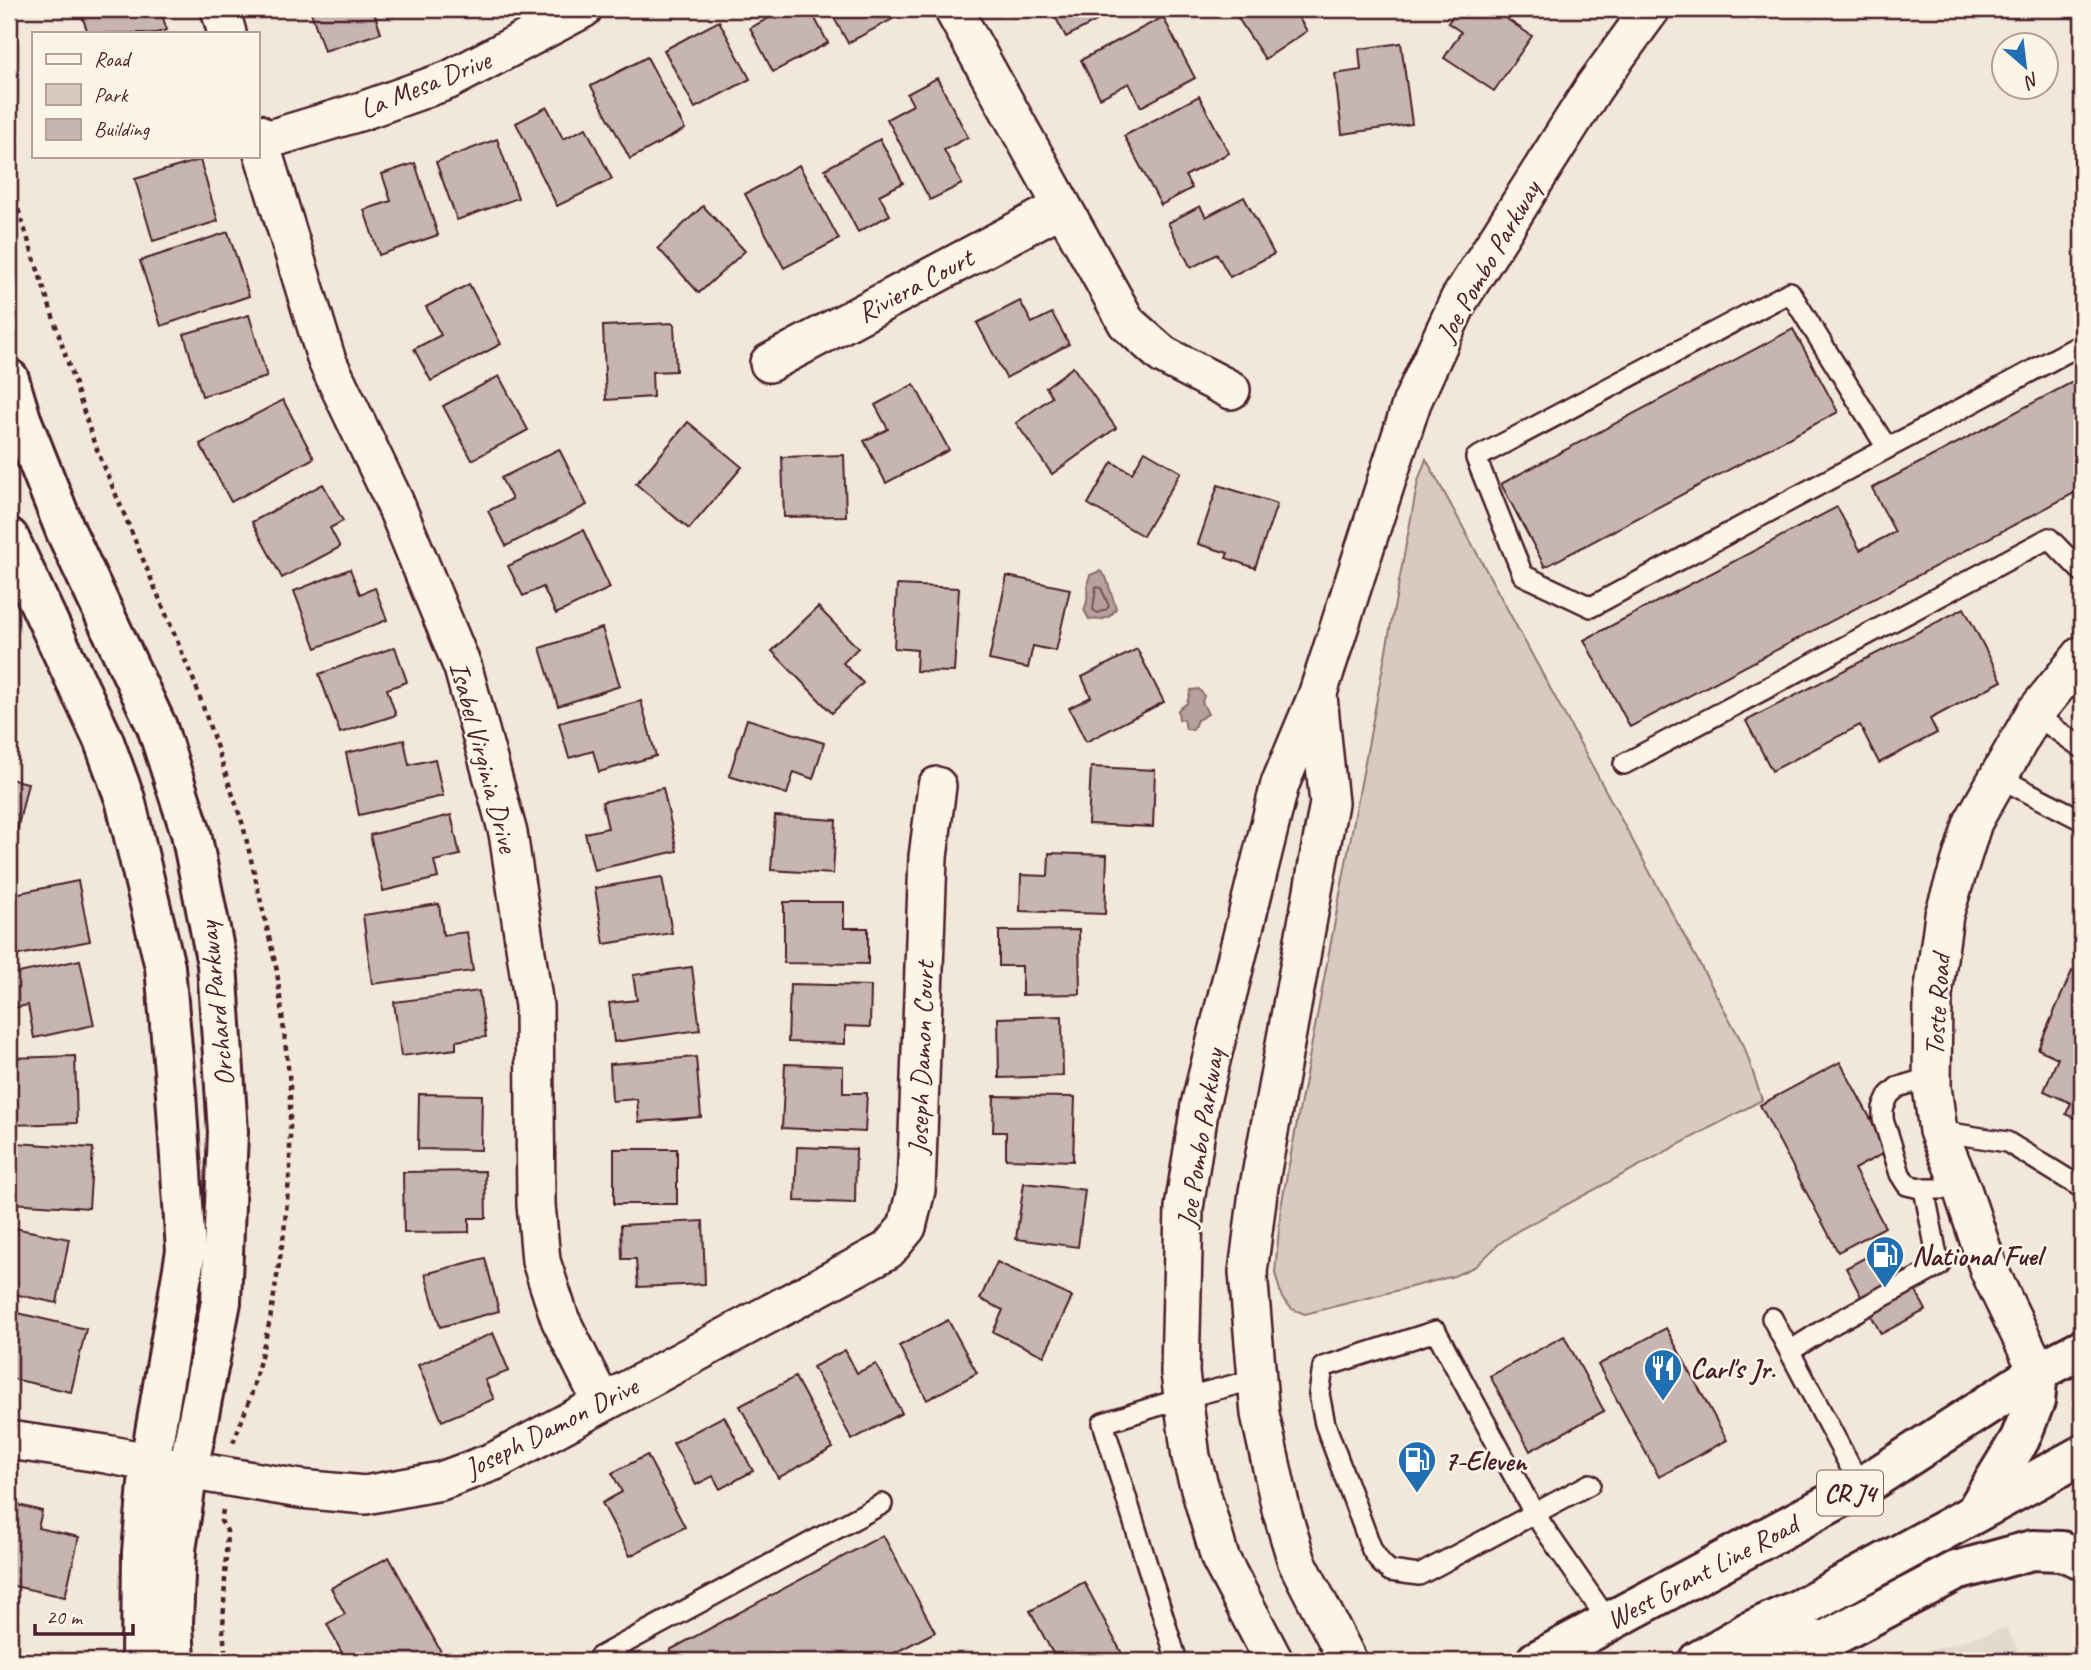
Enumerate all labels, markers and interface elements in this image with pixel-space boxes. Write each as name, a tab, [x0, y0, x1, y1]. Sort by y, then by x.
legend	[32, 32, 259, 158]
north arrow	[1990, 32, 2060, 102]
street label: La Mesa Drive	[355, 41, 497, 126]
text: Road	[94, 46, 133, 72]
text: N	[2019, 67, 2043, 95]
text: Park	[94, 82, 129, 108]
text: Building	[94, 116, 151, 142]
street label: Joe Pombo Parkway	[1427, 172, 1549, 350]
street label: Riviera Court	[851, 239, 981, 330]
street label: Isabel Virginia Drive	[442, 658, 527, 858]
street label: Orchard Parkway	[190, 918, 242, 1088]
street label: Toste Road	[1916, 949, 1958, 1057]
street label: Joseph Damon Court	[900, 958, 942, 1157]
street label: Joe Pombo Parkway	[1168, 1044, 1232, 1232]
fuel station icon: National Fuel	[1864, 1234, 1906, 1289]
place label: National Fuel	[1912, 1238, 2048, 1273]
restaurant icon: Carl's Jr.	[1642, 1347, 1684, 1402]
place label: Carl's Jr.	[1690, 1351, 1776, 1386]
street label: Joseph Damon Drive	[457, 1367, 645, 1487]
fuel station icon: 7-Eleven	[1396, 1439, 1438, 1494]
place label: 7-Eleven	[1444, 1443, 1529, 1478]
road number: CR J4	[1817, 1470, 1883, 1516]
street label: West Grant Line Road	[1600, 1505, 1807, 1637]
scale bar	[35, 1593, 133, 1637]
text: 20 m	[46, 1604, 84, 1630]

